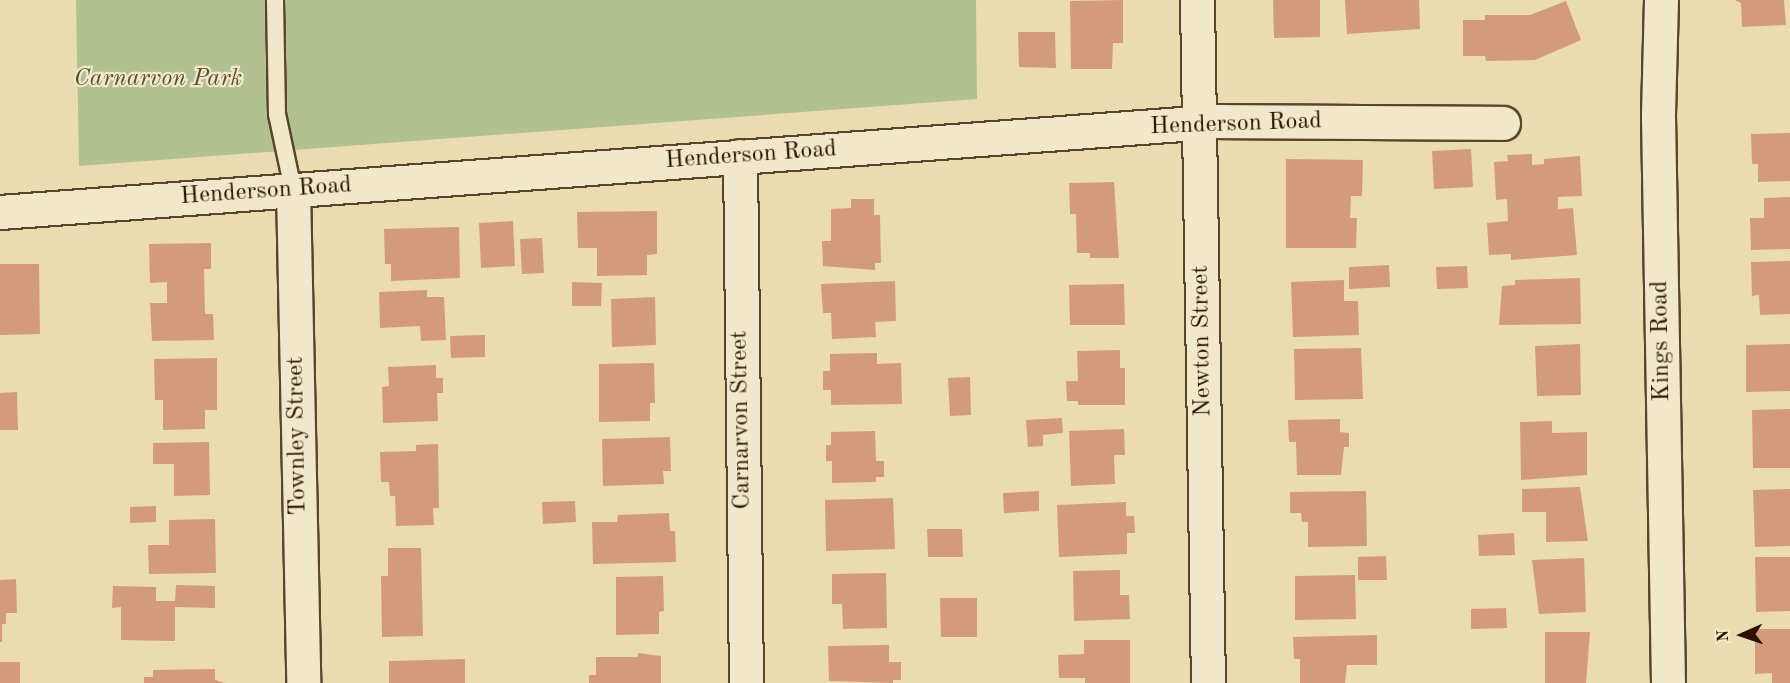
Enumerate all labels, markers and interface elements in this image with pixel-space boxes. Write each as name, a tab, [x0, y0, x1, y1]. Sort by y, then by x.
park label: Carnarvon Park	[74, 66, 242, 94]
street label: Henderson Road	[1150, 108, 1322, 142]
street label: Henderson Road	[664, 136, 838, 176]
street label: Henderson Road	[179, 172, 353, 212]
street label: Newton Street	[1187, 265, 1219, 417]
street label: Kings Road	[1647, 280, 1677, 402]
street label: Carnarvon Street	[726, 330, 758, 510]
street label: Townley Street	[282, 356, 314, 516]
north arrow	[1712, 605, 1772, 665]
text: N	[1716, 629, 1732, 642]

